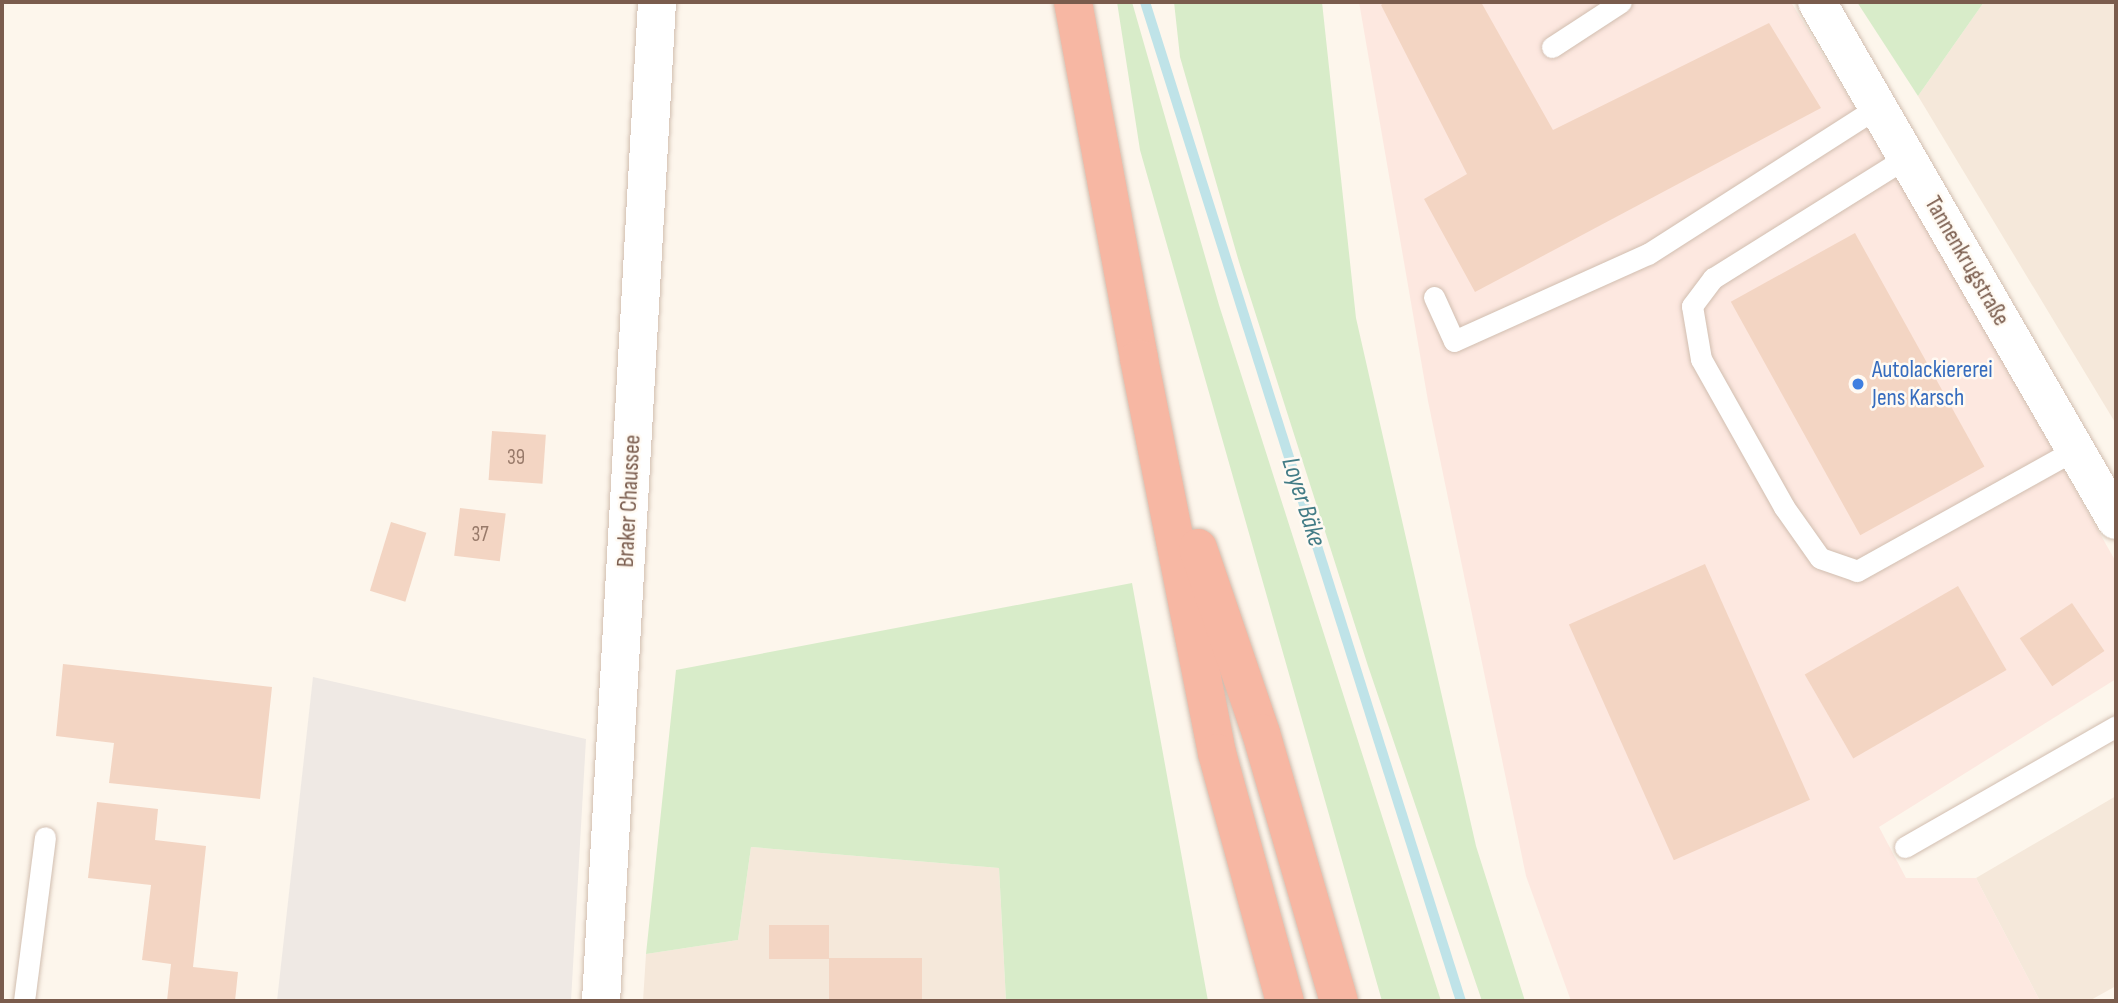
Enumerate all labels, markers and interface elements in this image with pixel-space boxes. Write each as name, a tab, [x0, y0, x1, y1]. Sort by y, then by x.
street label: Tannenkrugstraße	[1918, 191, 2016, 331]
place label: Autolackiererei Jens Karsch	[1872, 356, 1993, 412]
marker: Autolackiererei Jens Karsch	[1850, 376, 1866, 392]
street label: Braker Chaussee	[611, 434, 647, 568]
house number: 39	[507, 445, 525, 471]
water label: Loyer Bäke	[1274, 453, 1332, 551]
house number: 37	[471, 522, 489, 548]

